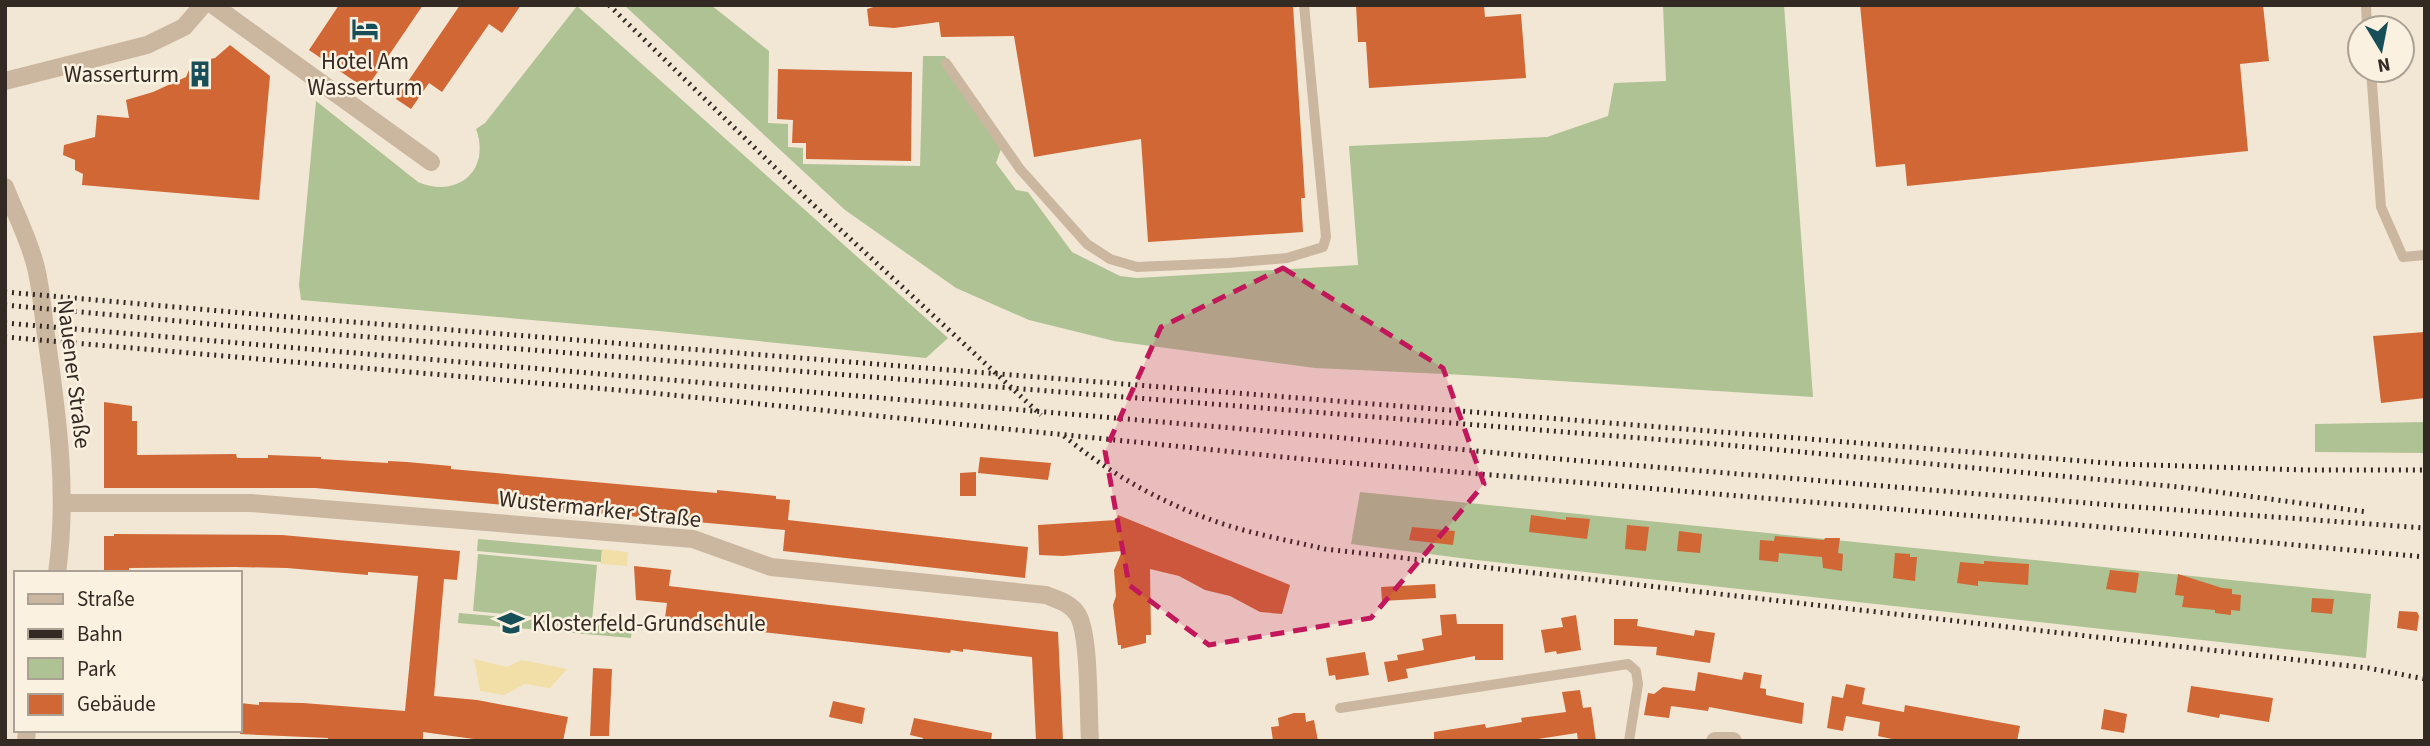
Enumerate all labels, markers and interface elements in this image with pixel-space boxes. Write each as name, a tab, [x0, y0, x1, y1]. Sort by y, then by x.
hotel icon: Hotel Am Wasserturm	[350, 14, 380, 44]
north arrow	[2346, 14, 2416, 84]
place label: Hotel Am Wasserturm	[307, 45, 423, 104]
text: N	[2375, 50, 2392, 79]
place label: Wasserturm	[64, 58, 179, 91]
building icon: Wasserturm	[185, 59, 215, 89]
street label: Nauener Straße	[48, 297, 100, 451]
street label: Wustermarker Straße	[497, 482, 703, 536]
legend	[14, 571, 242, 732]
text: Straße	[77, 584, 135, 614]
place label: Klosterfeld-Grundschule	[532, 607, 766, 640]
school or university icon: Klosterfeld-Grundschule	[496, 608, 526, 638]
text: Bahn	[77, 619, 123, 649]
text: Park	[77, 654, 117, 684]
text: Gebäude	[77, 689, 156, 719]

